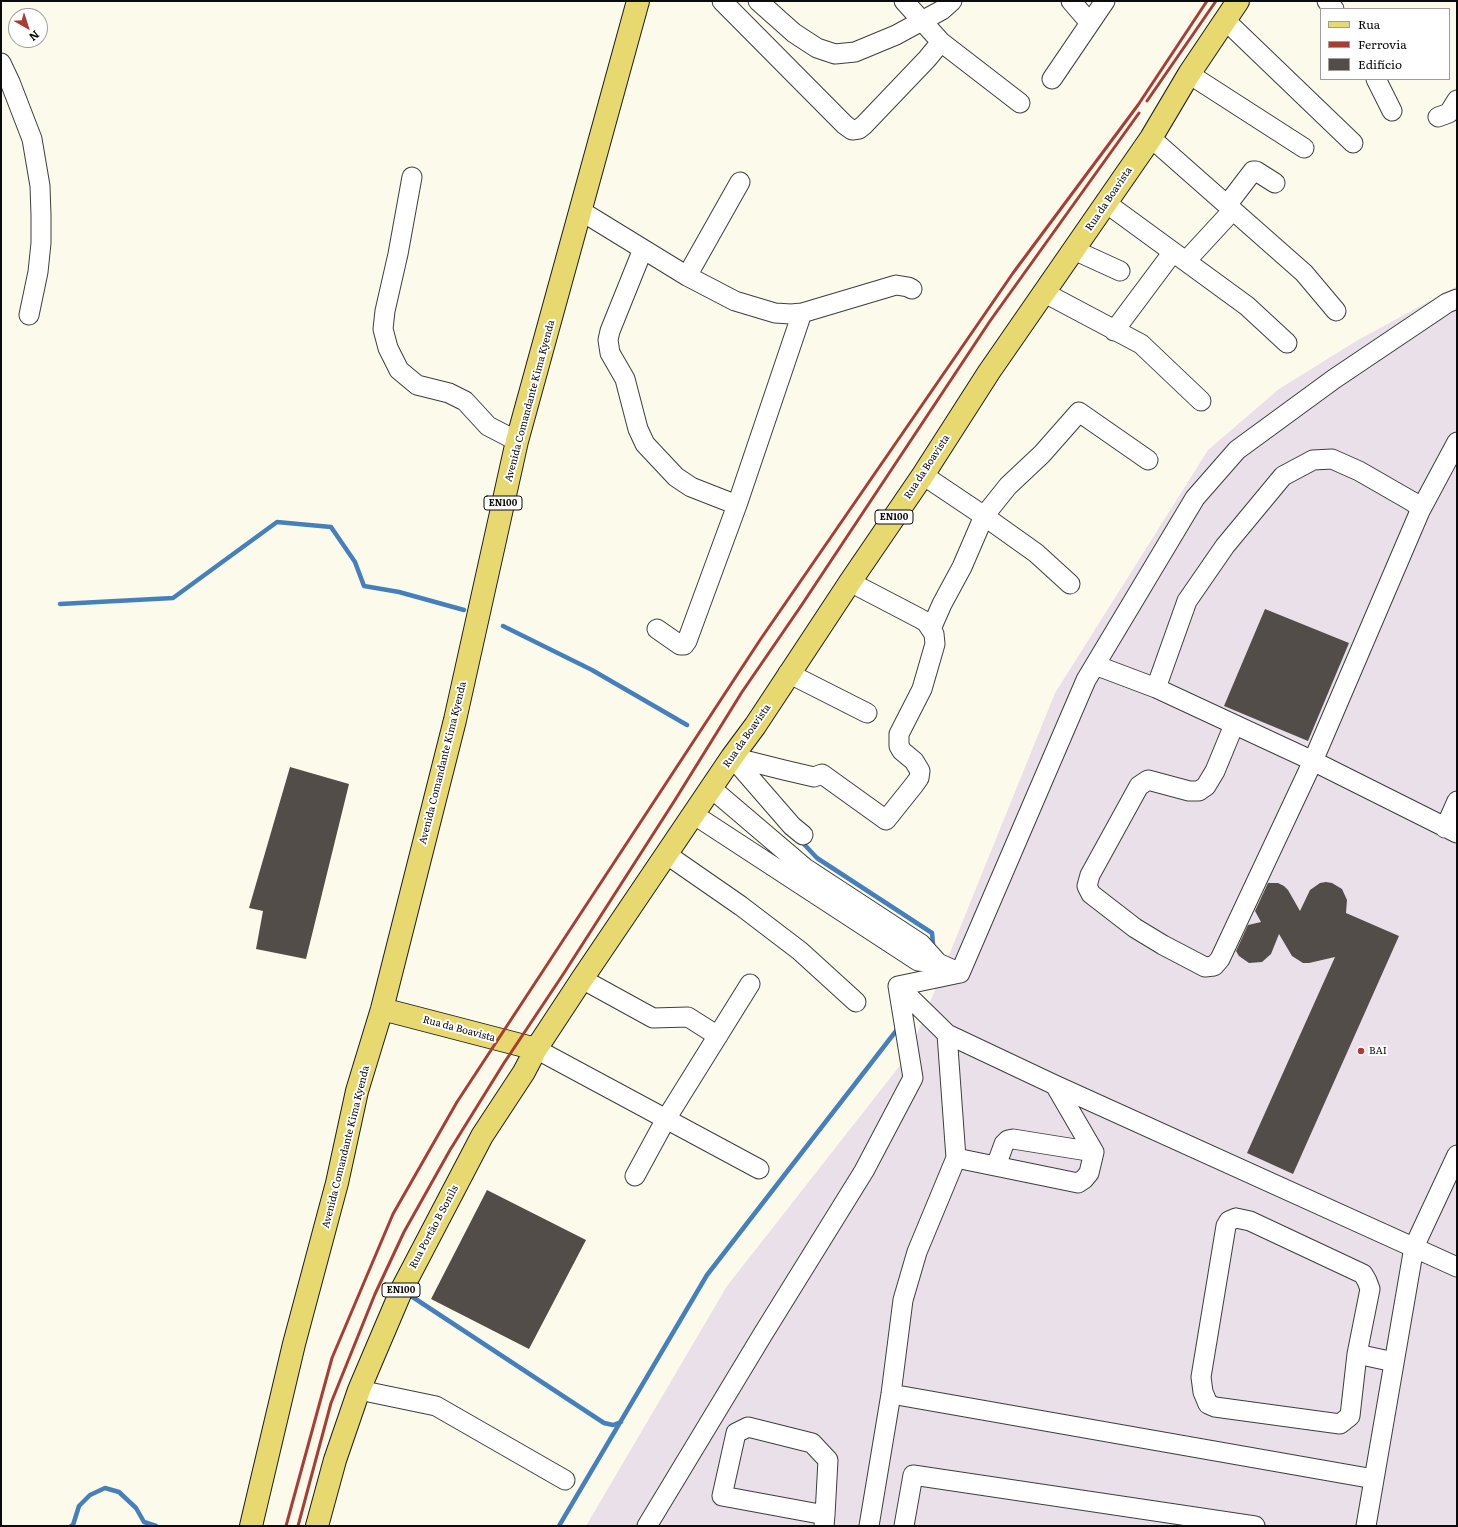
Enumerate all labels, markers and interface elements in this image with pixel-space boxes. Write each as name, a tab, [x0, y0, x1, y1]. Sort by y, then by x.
north arrow	[8, 8, 48, 48]
legend	[1320, 8, 1450, 80]
text: Rua	[1358, 15, 1380, 33]
text: N	[26, 27, 44, 46]
text: Ferrovia	[1358, 35, 1407, 53]
text: Edifício	[1358, 55, 1402, 73]
street label: Rua da Boavista	[1083, 165, 1135, 233]
street label: Avenida Comandante Kima Kyenda	[503, 319, 557, 483]
street label: Rua da Boavista	[902, 432, 952, 502]
road number: EN100	[484, 496, 522, 510]
road number: EN100	[875, 510, 913, 524]
street label: Avenida Comandante Kima Kyenda	[417, 680, 469, 846]
street label: Rua da Boavista	[721, 702, 773, 770]
street label: Rua da Boavista	[421, 1014, 497, 1044]
place label: BAI	[1369, 1045, 1387, 1057]
marker: BAI	[1356, 1046, 1366, 1056]
street label: Avenida Comandante Kima Kyenda	[320, 1064, 372, 1230]
street label: Rua Portão B Sonils	[407, 1183, 461, 1271]
road number: EN100	[382, 1283, 420, 1297]

